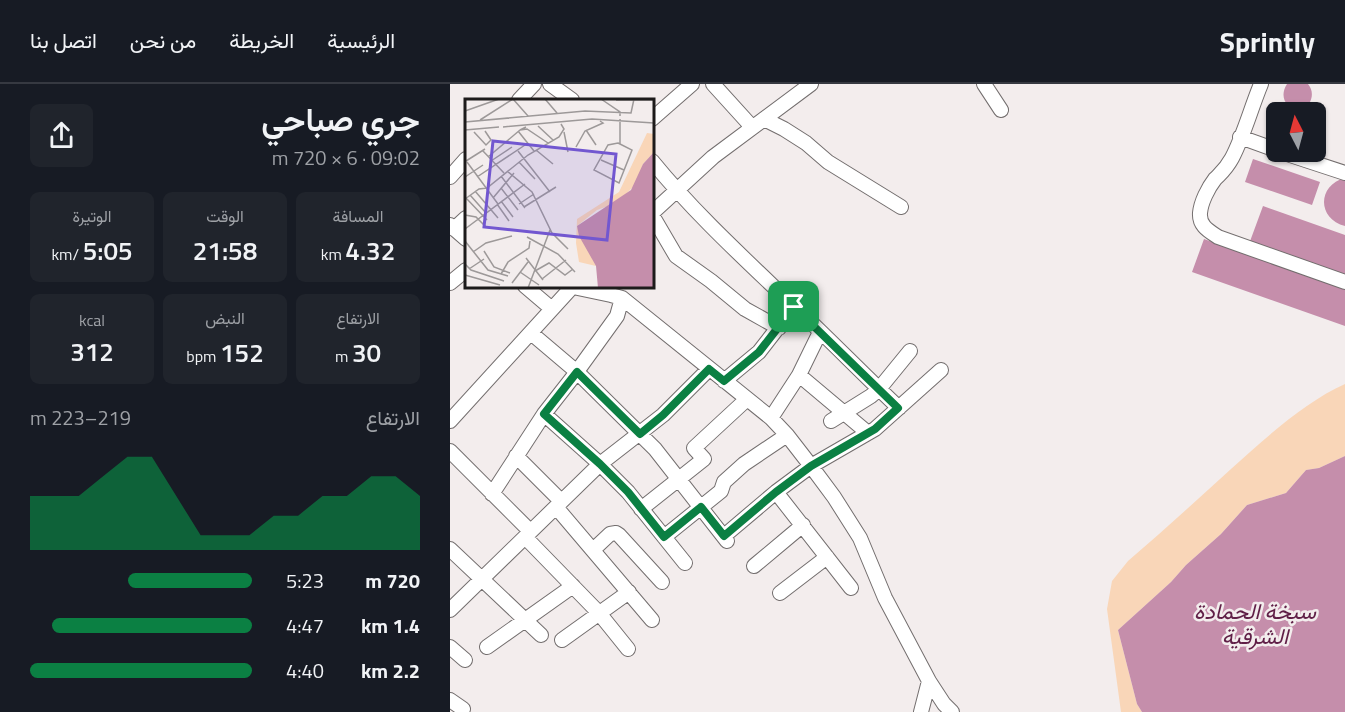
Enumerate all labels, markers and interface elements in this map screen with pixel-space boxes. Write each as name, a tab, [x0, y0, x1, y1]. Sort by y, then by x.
text: Sprintly	[1220, 20, 1315, 63]
text: اتصل بنا	[30, 24, 97, 56]
text: من نحن	[130, 24, 196, 56]
text: الخريطة	[229, 24, 294, 56]
text: الرئيسية	[327, 24, 395, 56]
text: جري صباحي	[261, 94, 420, 144]
inset map	[465, 99, 654, 288]
north arrow	[1266, 102, 1326, 162]
map controls	[1266, 102, 1326, 162]
button: share	[30, 104, 93, 167]
text: 09:02 · 6 × 720 m	[272, 142, 420, 173]
text: الوتيرة	[72, 204, 112, 228]
text: الوقت	[206, 204, 244, 228]
text: المسافة	[333, 204, 383, 228]
text: 5:05	[83, 231, 133, 270]
text: 21:58	[193, 231, 257, 270]
text: 4.32	[345, 231, 395, 270]
text: /km	[51, 242, 83, 266]
text: km	[321, 242, 345, 266]
pin	[768, 281, 819, 332]
icon: arrive	[777, 290, 810, 323]
text: النبض	[205, 306, 245, 330]
text: الارتفاع	[336, 306, 380, 330]
text: kcal	[79, 308, 105, 332]
text: 312	[70, 332, 114, 371]
text: 152	[220, 333, 264, 372]
text: 30	[352, 333, 381, 372]
text: bpm	[186, 344, 220, 368]
text: m	[335, 344, 352, 368]
text: 219–223 m	[30, 402, 131, 433]
text: الارتفاع	[366, 402, 420, 433]
text: 5:23	[286, 565, 324, 596]
text: 720 m	[365, 565, 420, 596]
water label: سبخة الحمادة الشرقية	[1194, 594, 1317, 653]
text: 4:47	[286, 610, 324, 641]
text: 1.4 km	[361, 610, 420, 641]
text: 4:40	[286, 655, 324, 686]
text: 2.2 km	[361, 655, 420, 686]

